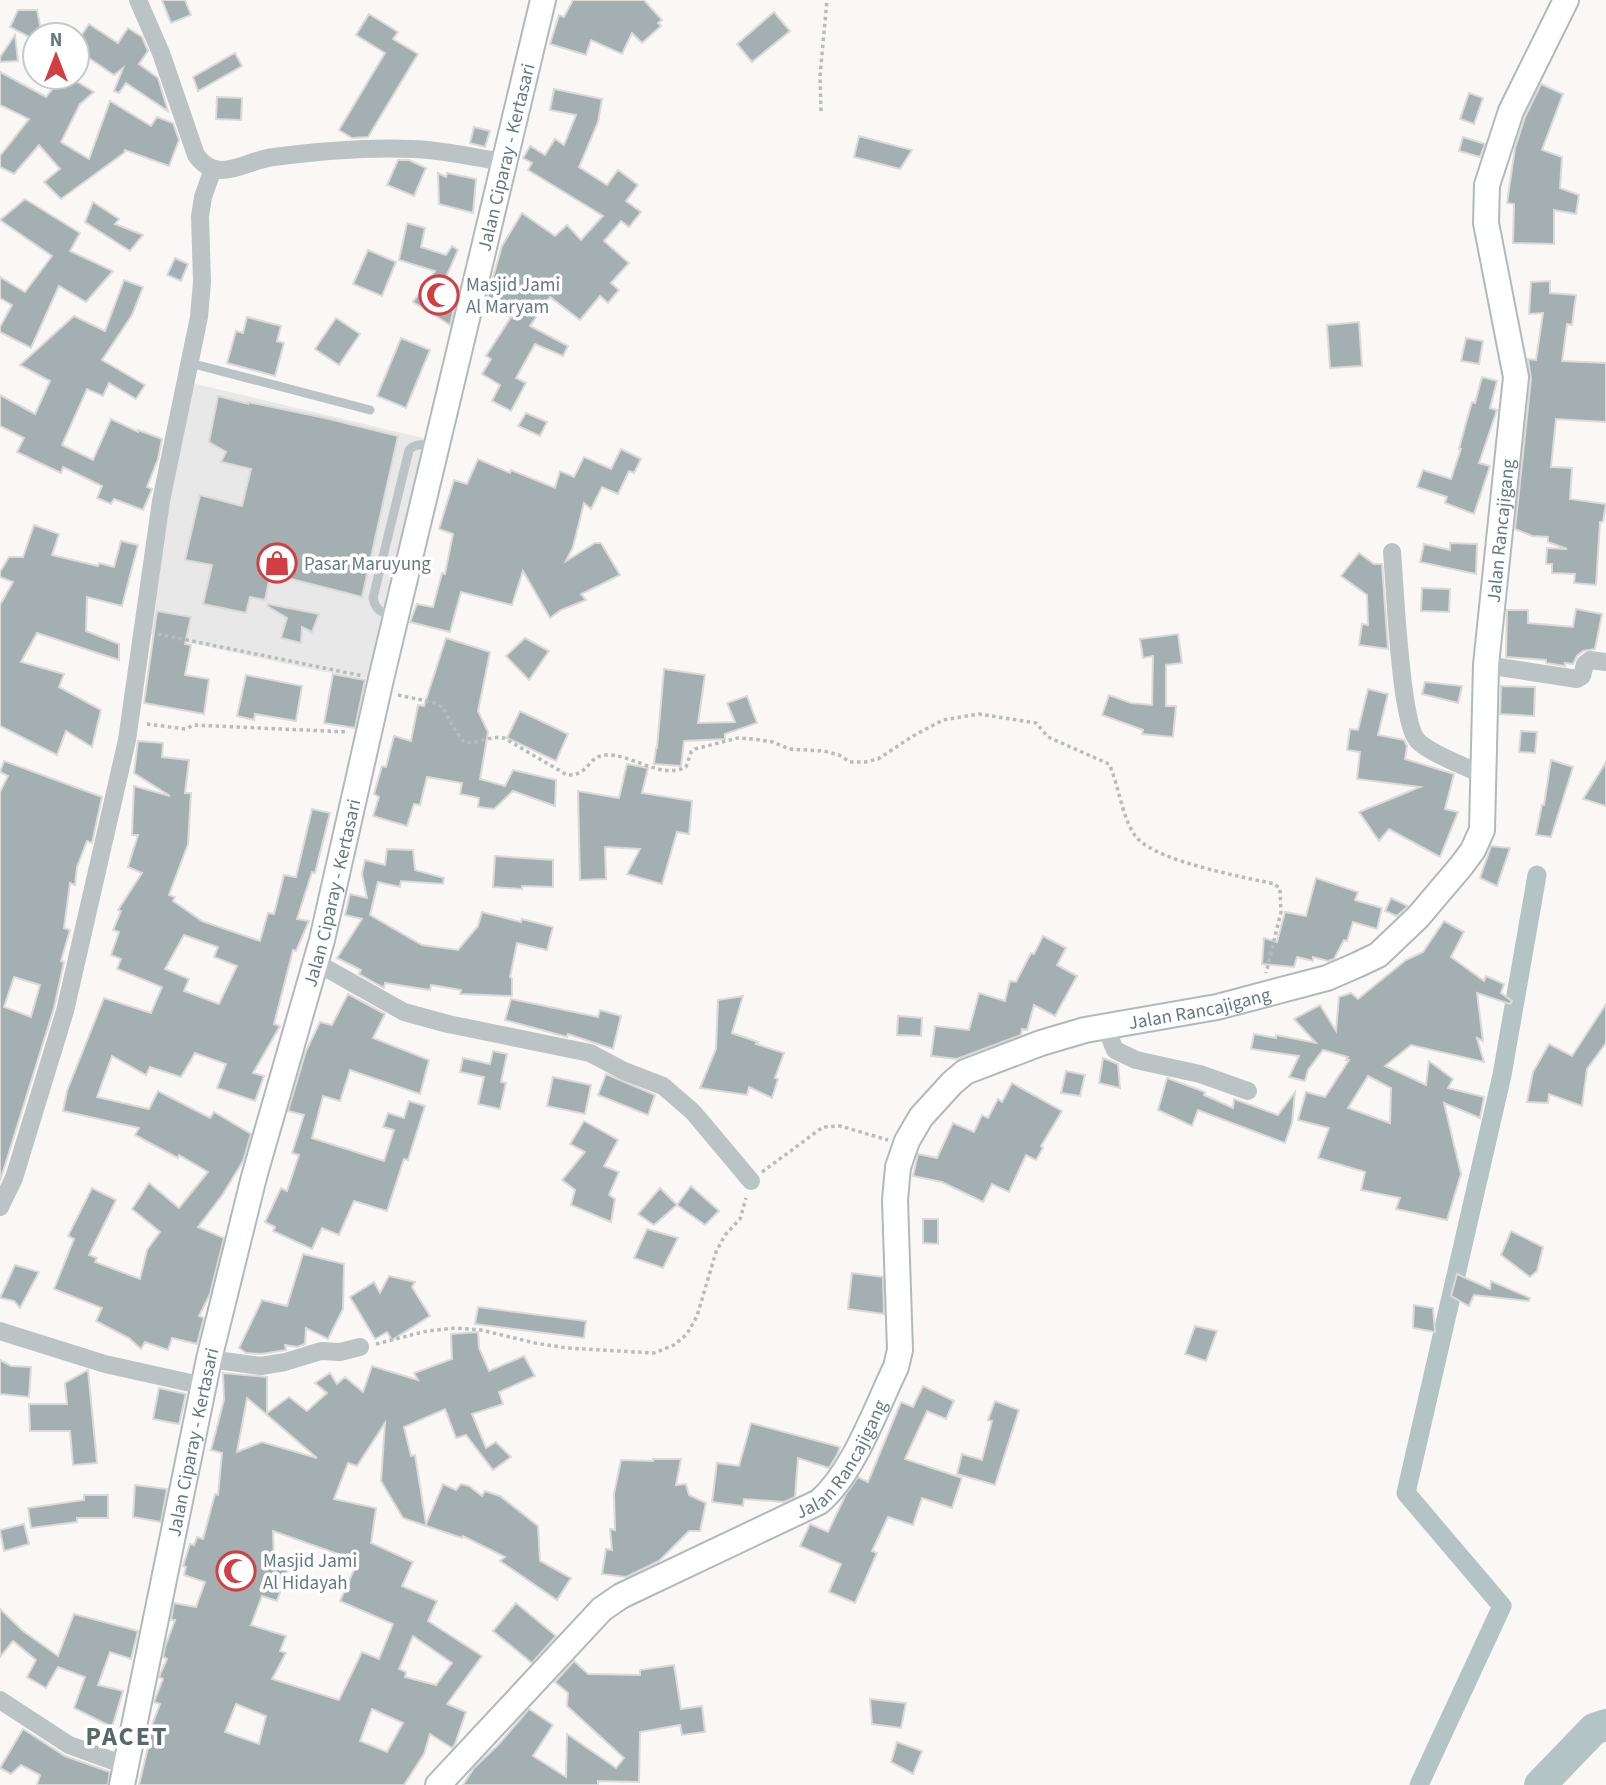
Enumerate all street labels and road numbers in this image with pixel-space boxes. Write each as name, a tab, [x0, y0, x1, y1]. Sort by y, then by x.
street label: Jalan Ciparay - Kertasari	[472, 61, 542, 254]
street label: Jalan Rancajigang	[1481, 457, 1522, 604]
street label: Jalan Ciparay - Kertasari	[297, 797, 368, 990]
street label: Jalan Rancajigang	[1127, 981, 1274, 1037]
street label: Jalan Ciparay - Kertasari	[161, 1345, 226, 1539]
street label: Jalan Rancajigang	[791, 1395, 895, 1526]

